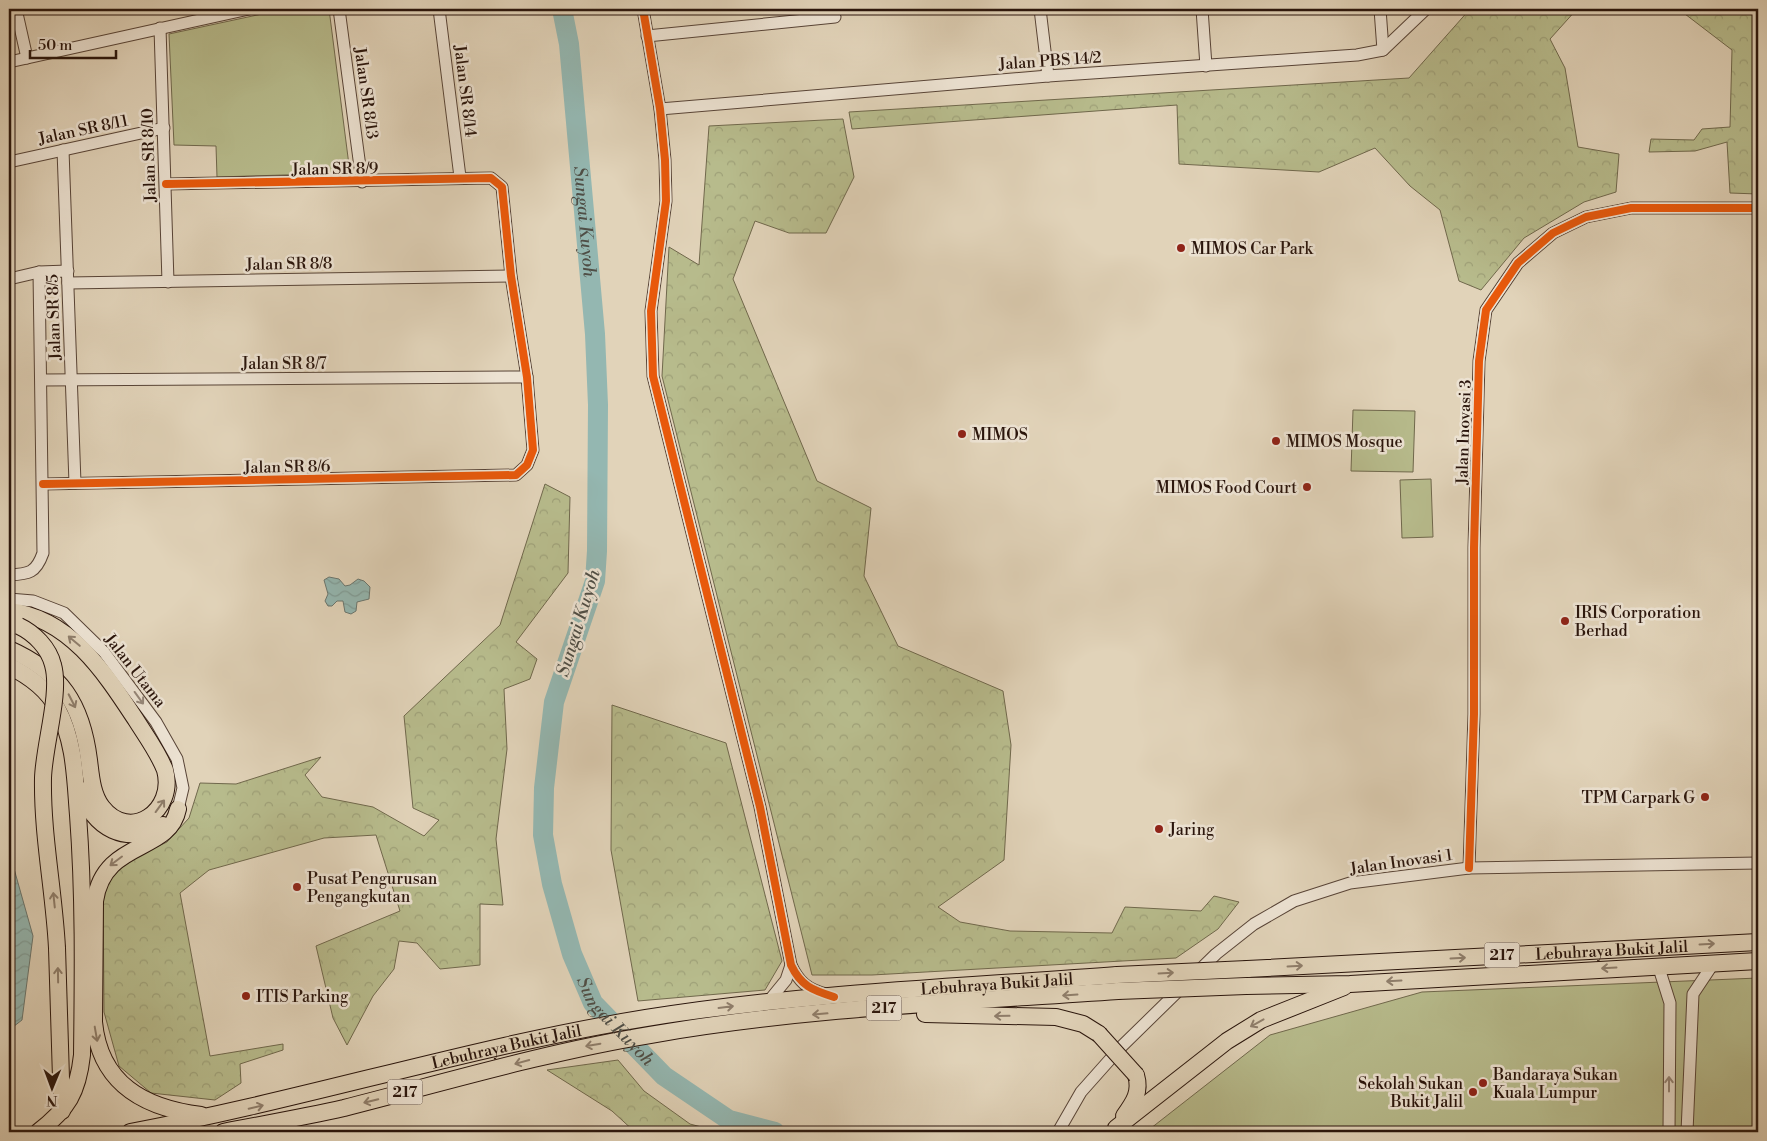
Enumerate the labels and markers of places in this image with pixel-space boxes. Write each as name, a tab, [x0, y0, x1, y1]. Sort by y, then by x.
place label: MIMOS Car Park	[1191, 239, 1315, 259]
marker: MIMOS Car Park	[1175, 242, 1187, 254]
place label: MIMOS	[972, 425, 1028, 445]
marker: MIMOS	[956, 428, 968, 440]
place label: MIMOS Mosque	[1286, 432, 1403, 452]
marker: MIMOS Mosque	[1270, 435, 1282, 447]
place label: MIMOS Food Court	[1156, 478, 1297, 498]
marker: MIMOS Food Court	[1301, 481, 1313, 493]
place label: IRIS Corporation Berhad	[1574, 603, 1701, 641]
marker: IRIS Corporation Berhad	[1559, 615, 1571, 627]
place label: TPM Carpark G	[1581, 788, 1695, 808]
marker: TPM Carpark G	[1699, 791, 1711, 803]
place label: Jaring	[1168, 820, 1215, 840]
marker: Jaring	[1153, 823, 1165, 835]
place label: Pusat Pengurusan Pengangkutan	[307, 869, 438, 907]
marker: Pusat Pengurusan Pengangkutan	[291, 881, 303, 893]
place label: ITIS Parking	[256, 987, 349, 1007]
marker: ITIS Parking	[240, 990, 252, 1002]
place label: Bandaraya Sukan Kuala Lumpur	[1492, 1065, 1618, 1103]
place label: Sekolah Sukan Bukit Jalil	[1358, 1074, 1463, 1112]
marker: Bandaraya Sukan Kuala Lumpur	[1477, 1077, 1489, 1089]
marker: Sekolah Sukan Bukit Jalil	[1467, 1086, 1479, 1098]

